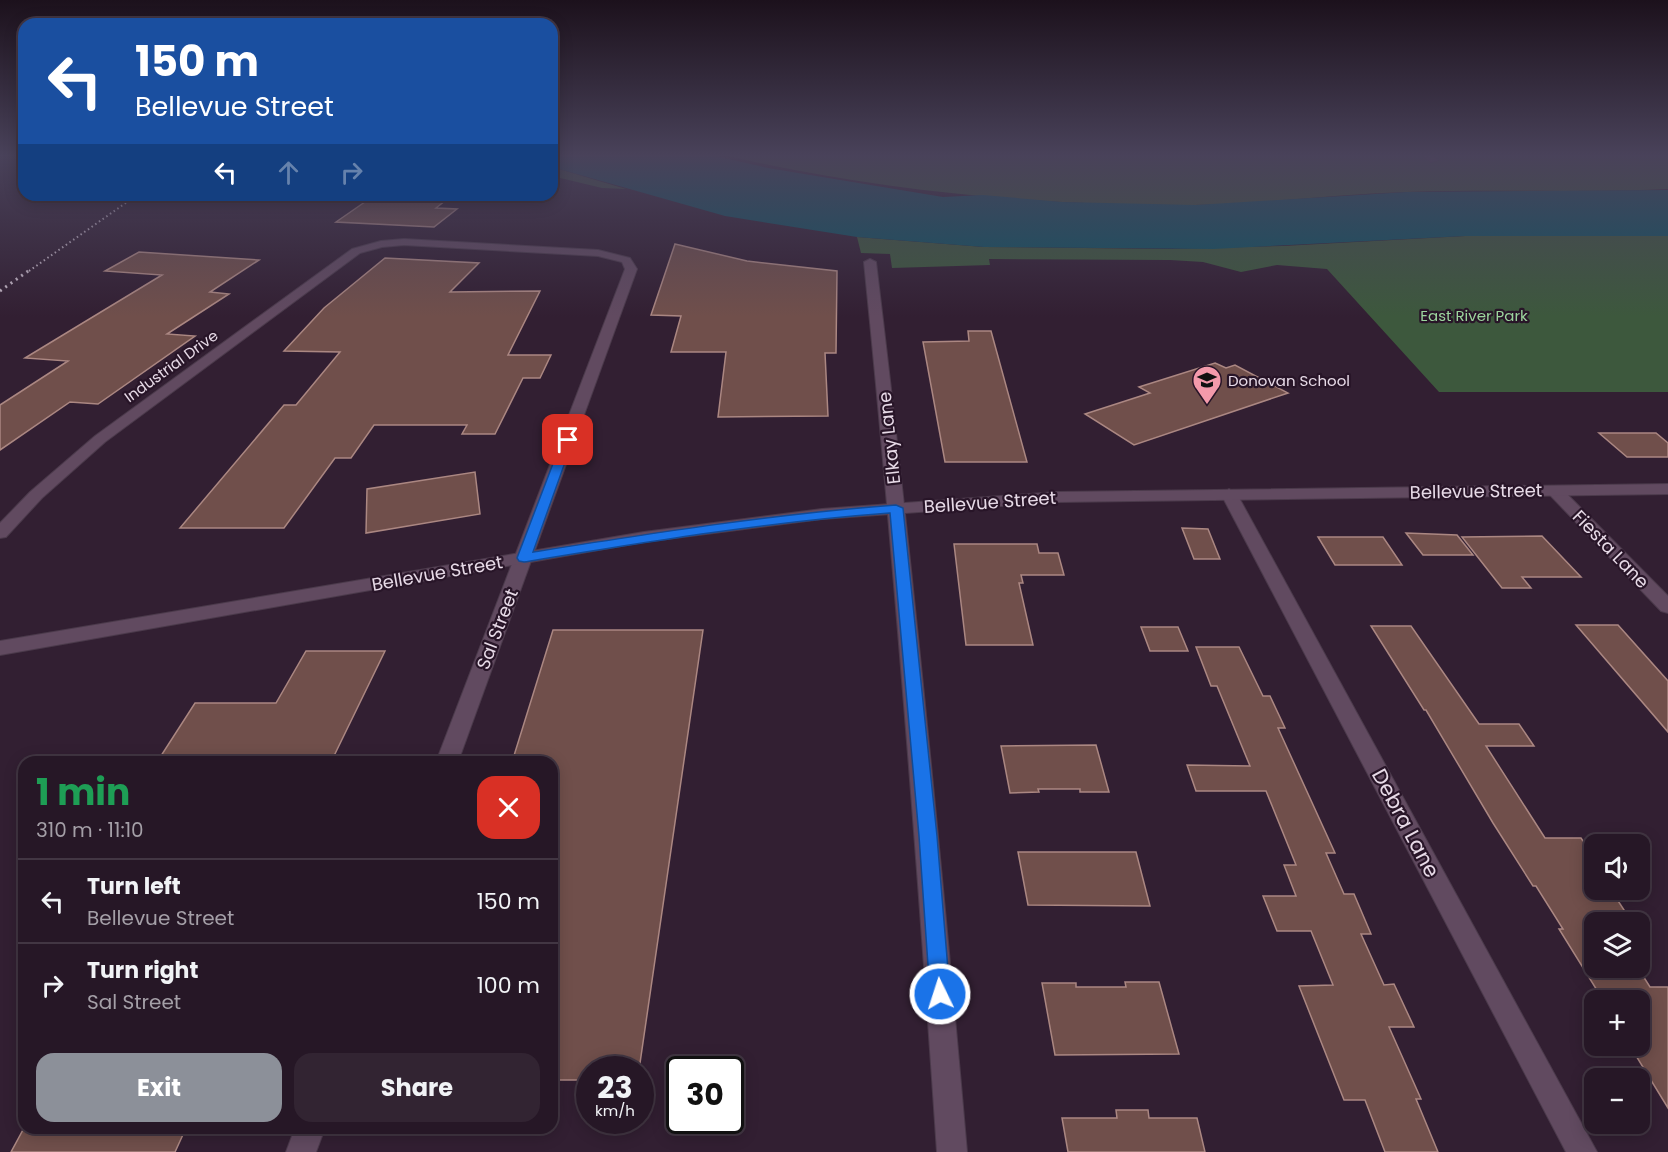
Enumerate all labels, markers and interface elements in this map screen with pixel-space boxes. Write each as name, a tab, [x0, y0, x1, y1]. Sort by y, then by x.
text: 150 m	[135, 32, 259, 91]
icon: left	[36, 42, 114, 120]
text: Bellevue Street	[135, 88, 334, 125]
icon: left	[209, 156, 242, 189]
icon: ahead	[272, 156, 305, 189]
icon: right	[335, 156, 368, 189]
park label: East River Park	[1420, 305, 1528, 326]
street label: Industrial Drive	[120, 325, 222, 407]
school or university icon: Donovan School	[1191, 364, 1223, 406]
place label: Donovan School	[1228, 370, 1350, 391]
street label: Elkay Lane	[872, 391, 906, 485]
pin	[542, 414, 593, 465]
icon: arrive	[551, 423, 584, 456]
street label: Bellevue Street	[1410, 477, 1542, 505]
street label: Bellevue Street	[923, 485, 1057, 519]
street label: Fiesta Lane	[1567, 504, 1655, 594]
street label: Bellevue Street	[370, 549, 504, 597]
street label: Sal Street	[470, 585, 524, 673]
street label: Debra Lane	[1365, 763, 1447, 883]
text: 1 min	[36, 767, 130, 818]
button: close	[477, 776, 540, 839]
text: 310 m · 11:10	[36, 816, 144, 844]
map controls	[1584, 834, 1650, 1134]
button: sound	[1584, 834, 1650, 900]
text: Turn left	[87, 871, 181, 902]
icon: left	[36, 885, 69, 918]
text: 150 m	[477, 886, 540, 917]
text: Bellevue Street	[87, 904, 234, 932]
button: layers	[1584, 912, 1650, 978]
text: Turn right	[87, 955, 198, 986]
position arrow	[908, 962, 972, 1026]
icon: right	[36, 969, 69, 1002]
text: 100 m	[477, 970, 540, 1001]
text: Sal Street	[87, 988, 181, 1016]
button: +	[1584, 990, 1650, 1056]
button: Exit	[36, 1053, 282, 1122]
button: Share	[294, 1053, 540, 1122]
speed limit sign: 30	[666, 1056, 744, 1134]
text: 23	[597, 1066, 633, 1109]
button: −	[1584, 1068, 1650, 1134]
text: km/h	[595, 1100, 635, 1121]

